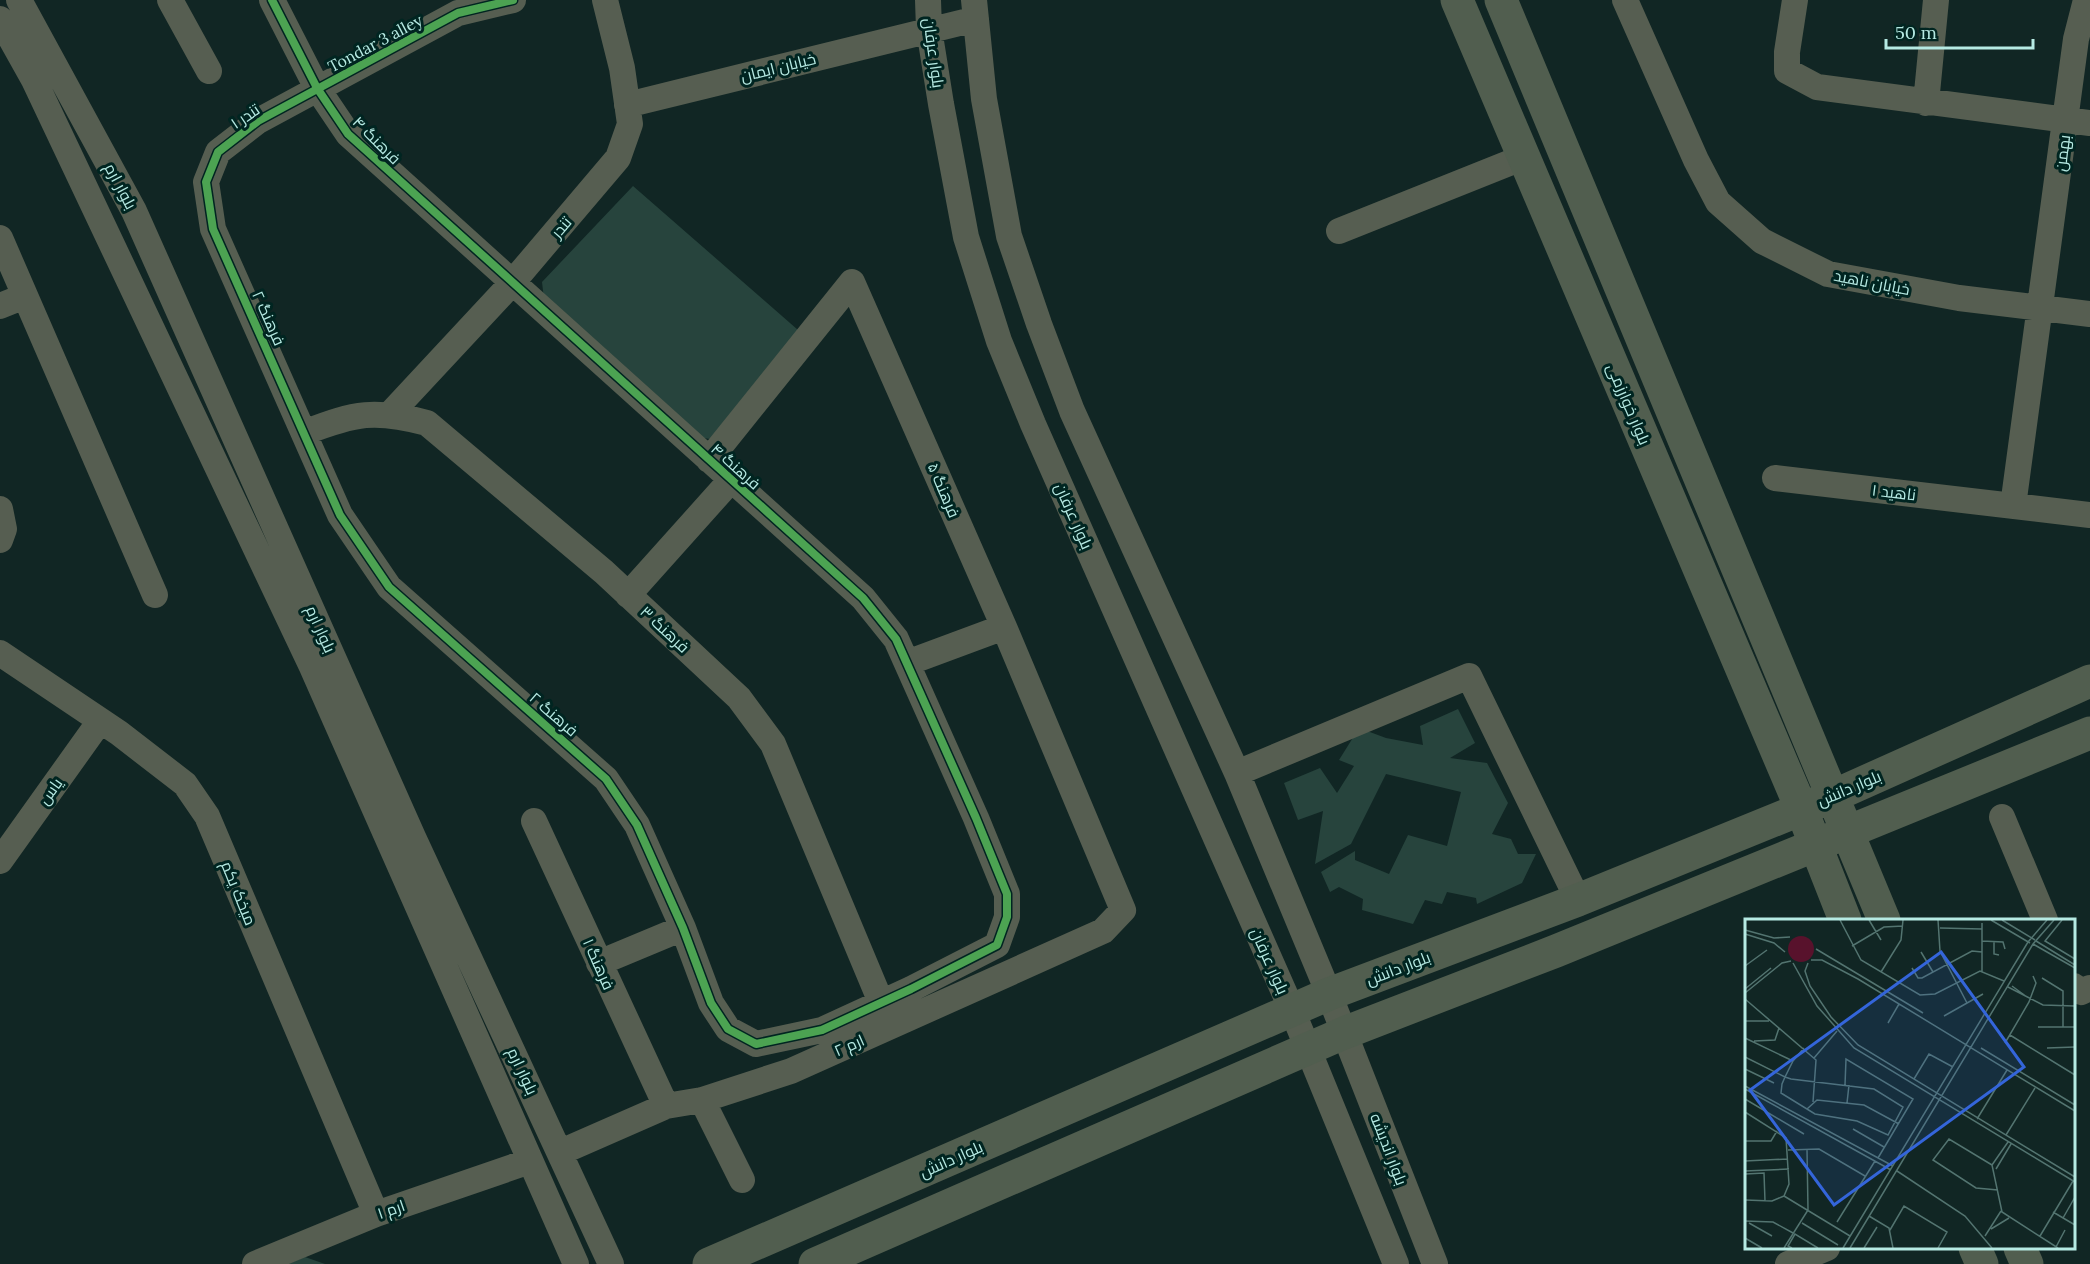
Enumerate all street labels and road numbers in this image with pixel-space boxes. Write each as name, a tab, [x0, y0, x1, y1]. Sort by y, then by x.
street label: Tondar 3 alley	[324, 9, 426, 76]
street label: بلوار عرفان	[918, 17, 949, 89]
street label: خیابان ایمان	[738, 48, 818, 87]
street label: تندر ۱	[227, 99, 264, 133]
street label: فرهنگ ۴	[349, 112, 405, 168]
street label: بهمن	[2050, 134, 2075, 173]
street label: بلوار ارم	[99, 159, 141, 214]
street label: تندر	[546, 212, 576, 243]
street label: خیابان ناهید	[1832, 265, 1912, 300]
street label: فرهنگ ۲	[248, 288, 290, 348]
street label: بلوار خوارزمی	[1602, 360, 1655, 448]
street label: فرهنگ ۴	[707, 439, 765, 493]
street label: فرهنگ ۵	[923, 459, 965, 521]
street label: ناهید ۱	[1871, 479, 1917, 505]
street label: بلوار عرفان	[1050, 480, 1097, 553]
street label: فرهنگ ۳	[636, 601, 694, 657]
street label: بلوار ارم	[300, 602, 340, 657]
street label: فرهنگ ۲	[526, 688, 582, 740]
street label: بلوار دانش	[1814, 766, 1884, 811]
street label: یاس	[34, 773, 68, 809]
street label: میخک یکم	[215, 858, 261, 929]
street label: بلوار عرفان	[1246, 925, 1293, 998]
street label: فرهنگ ۱	[579, 935, 619, 993]
street label: بلوار دانش	[1363, 947, 1433, 990]
street label: ارم ۲	[831, 1030, 868, 1062]
street label: بلوار ارم	[502, 1044, 543, 1099]
street label: بلوار اندیشه	[1366, 1110, 1412, 1188]
street label: بلوار دانش	[916, 1136, 986, 1183]
street label: ارم ۱	[375, 1195, 408, 1225]

